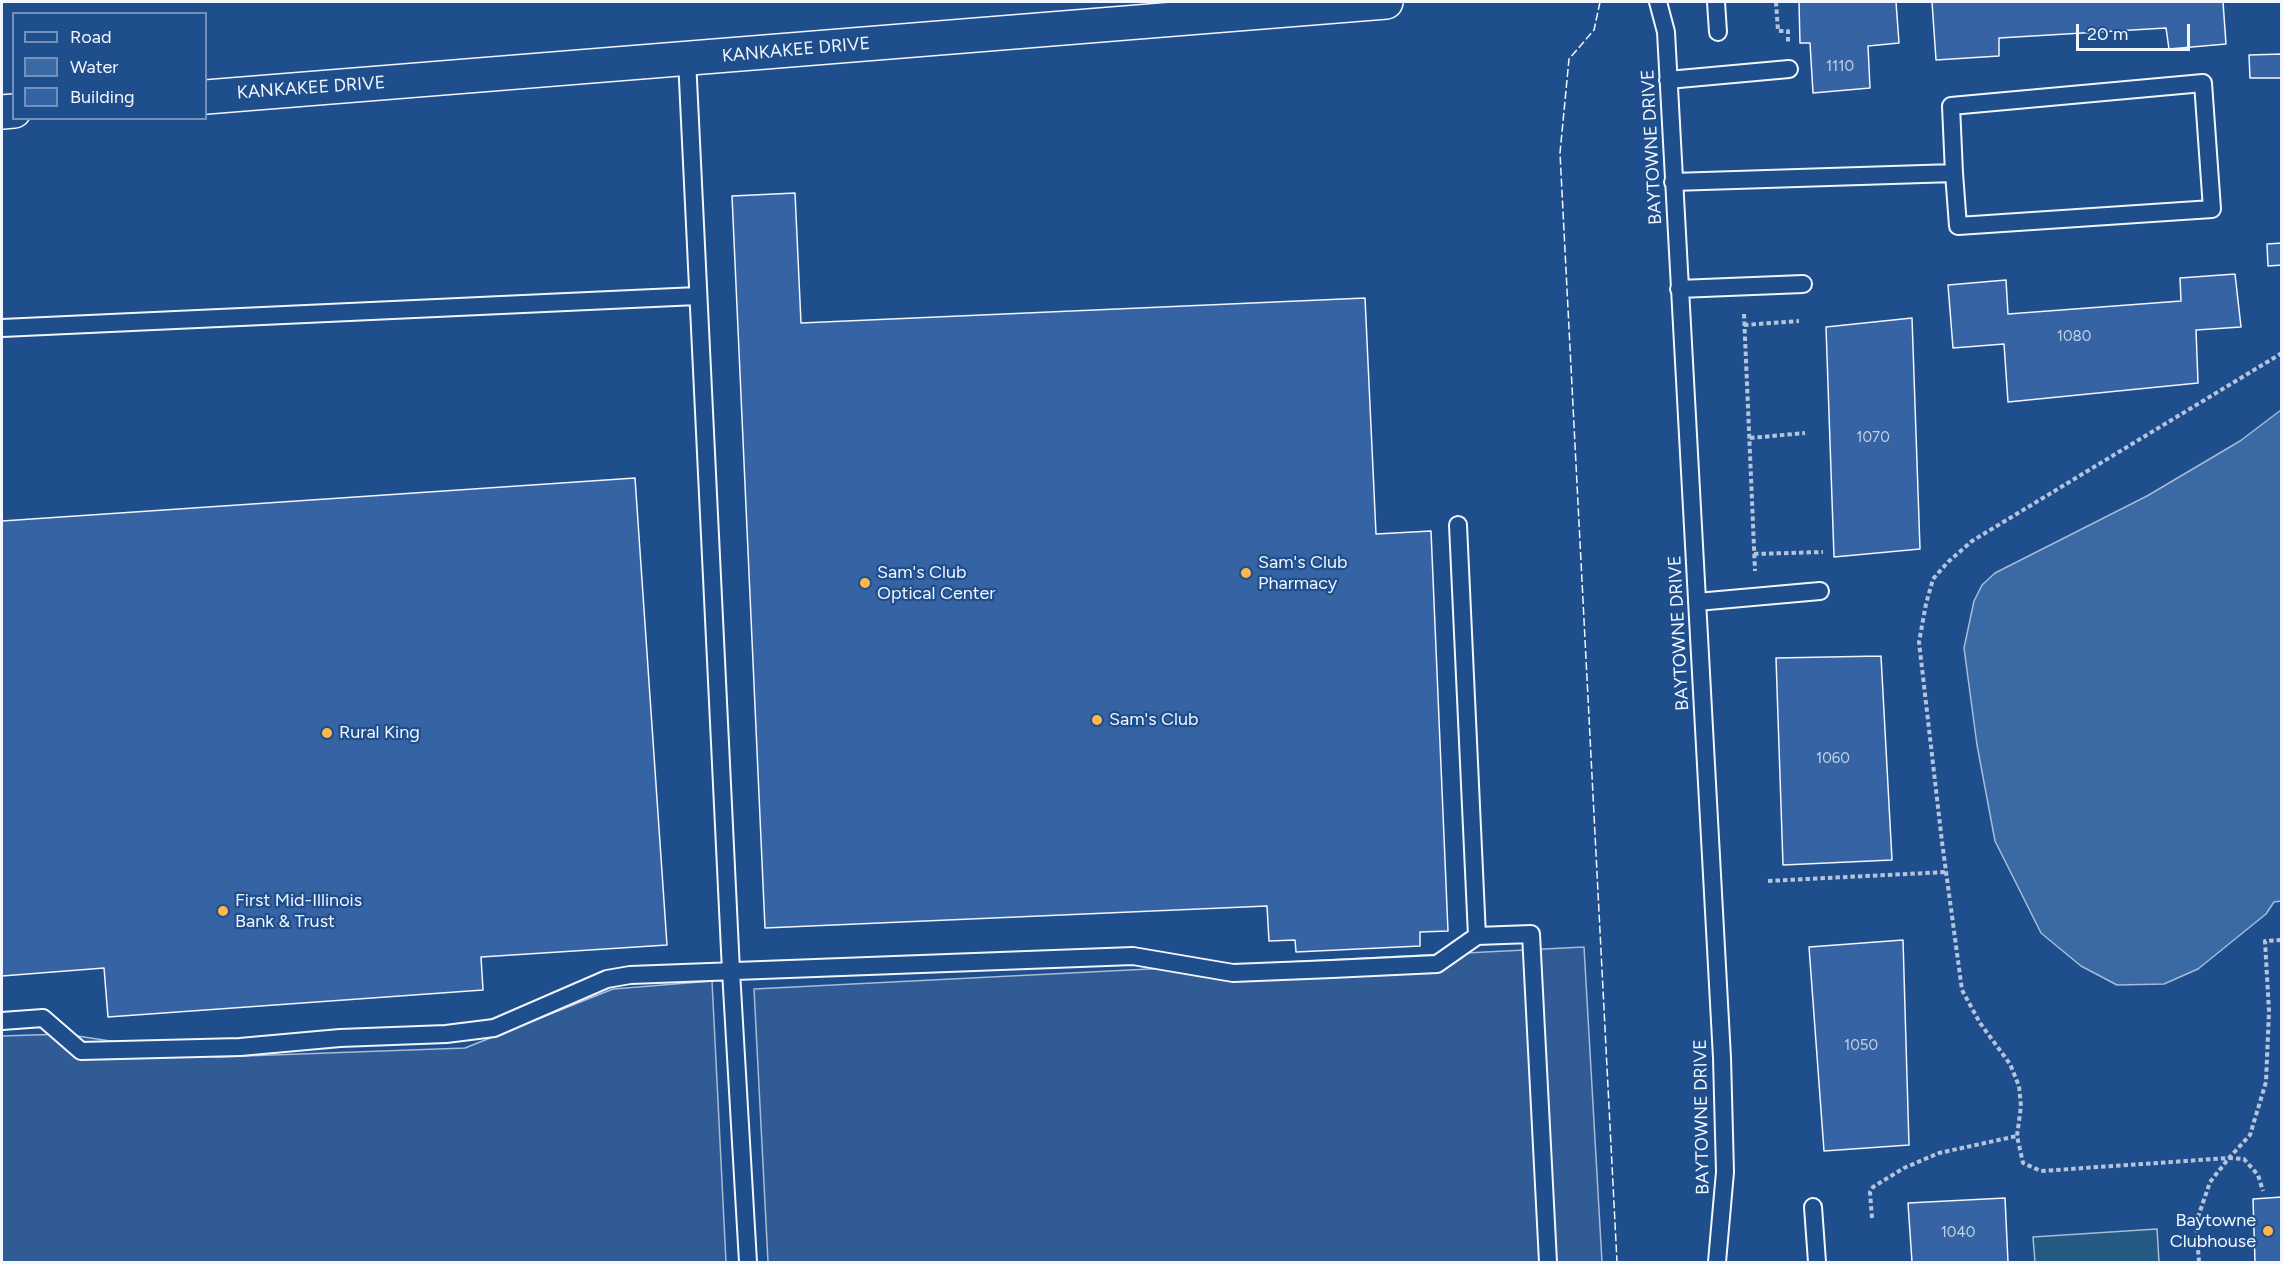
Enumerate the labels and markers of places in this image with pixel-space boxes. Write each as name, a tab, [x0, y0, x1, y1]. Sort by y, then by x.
place label: Sam's Club Pharmacy	[1258, 552, 1348, 594]
place label: Sam's Club Optical Center	[877, 562, 995, 604]
marker: Sam's Club Pharmacy	[1239, 566, 1253, 580]
marker: Sam's Club Optical Center	[858, 576, 872, 590]
place label: Sam's Club	[1109, 709, 1199, 731]
marker: Sam's Club	[1090, 713, 1104, 727]
place label: Rural King	[339, 722, 420, 744]
marker: Rural King	[320, 726, 334, 740]
place label: First Mid-Illinois Bank & Trust	[235, 890, 362, 932]
marker: First Mid-Illinois Bank & Trust	[216, 904, 230, 918]
place label: Baytowne Clubhouse	[2170, 1210, 2256, 1252]
marker: Baytowne Clubhouse	[2261, 1224, 2275, 1238]

